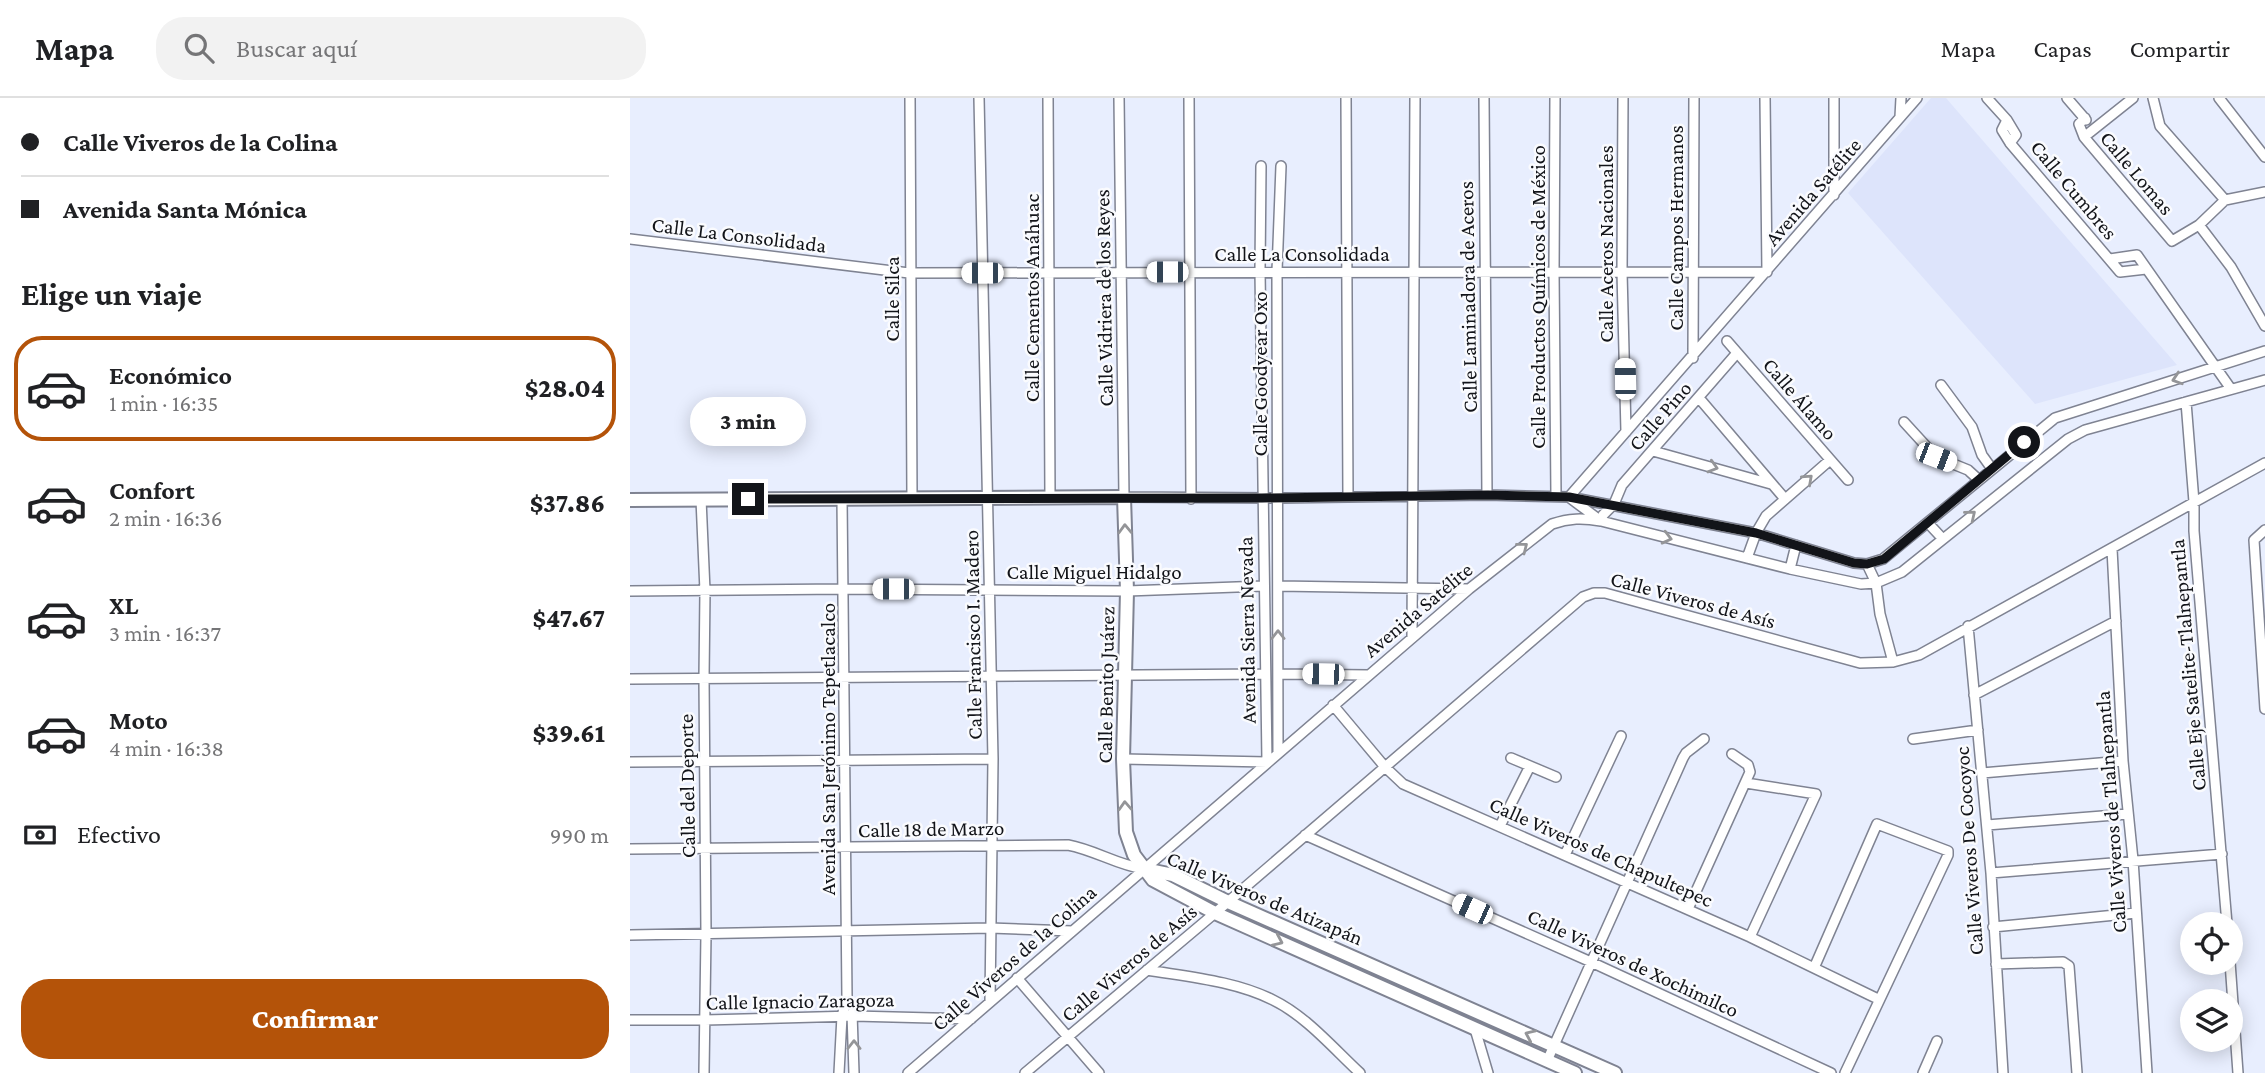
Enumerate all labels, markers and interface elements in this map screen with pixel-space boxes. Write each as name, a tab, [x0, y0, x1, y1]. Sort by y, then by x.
search box	[156, 17, 646, 80]
icon: search	[180, 29, 218, 67]
text: Mapa	[35, 30, 114, 67]
text: Buscar aquí	[236, 34, 357, 63]
text: Mapa	[1941, 35, 1996, 62]
text: Capas	[2034, 35, 2092, 62]
text: Compartir	[2130, 35, 2230, 62]
street label: Calle Campos Hermanos	[1664, 125, 1688, 331]
street label: Calle Lomas	[2095, 126, 2179, 220]
text: Calle Viveros de la Colina	[63, 128, 338, 157]
street label: Avenida Satélite	[1760, 133, 1866, 251]
street label: Calle Cumbres	[2026, 136, 2122, 244]
street label: Calle Productos Químicos de México	[1526, 145, 1550, 449]
street label: Calle Aceros Nacionales	[1594, 145, 1618, 343]
street label: Calle Laminadora de Aceros	[1454, 181, 1482, 413]
street label: Calle Vidriera de los Reyes	[1090, 189, 1118, 407]
street label: Calle Cementos Anáhuac	[1020, 194, 1044, 402]
text: Avenida Santa Mónica	[63, 195, 307, 224]
street label: Calle La Consolidada	[650, 212, 828, 258]
street label: Calle La Consolidada	[1214, 242, 1390, 266]
street label: Calle Silca	[880, 256, 904, 342]
car	[1147, 262, 1189, 283]
car	[962, 263, 1004, 284]
text: Elige un viaje	[21, 276, 202, 312]
street label: Calle Goodyear Oxo	[1248, 291, 1272, 457]
street label: Calle Álamo	[1758, 353, 1842, 445]
icon: car	[25, 357, 88, 420]
car	[1615, 358, 1636, 400]
text: Económico	[109, 361, 232, 390]
one-way arrow	[2171, 371, 2183, 385]
text: $28.04	[525, 374, 605, 403]
street label: Calle Pino	[1623, 376, 1697, 456]
text: 1 min · 16:35	[109, 390, 218, 416]
callout: 3 min	[690, 398, 806, 446]
text: 3 min	[720, 408, 776, 434]
route start	[2008, 426, 2040, 458]
car	[1913, 440, 1960, 474]
one-way arrow	[1707, 459, 1719, 474]
icon: car	[25, 472, 88, 535]
one-way arrow	[1799, 475, 1812, 487]
text: Confort	[109, 476, 195, 505]
route end	[732, 483, 764, 515]
text: $37.86	[530, 489, 605, 518]
text: 2 min · 16:36	[109, 505, 222, 531]
one-way arrow	[1963, 511, 1975, 524]
one-way arrow	[1117, 523, 1133, 534]
street label: Calle Francisco I. Madero	[959, 530, 987, 740]
one-way arrow	[1661, 530, 1673, 544]
street label: Avenida Sierra Nevada	[1233, 536, 1261, 724]
street label: Calle Eje Satelite-Tlalnepantla	[2165, 538, 2211, 792]
one-way arrow	[1515, 542, 1528, 555]
street label: Avenida Satélite	[1359, 558, 1477, 662]
street label: Calle Miguel Hidalgo	[1006, 560, 1182, 584]
street label: Calle Viveros de Asís	[1608, 566, 1778, 634]
car	[873, 579, 915, 600]
icon: car	[25, 587, 88, 650]
text: XL	[109, 591, 138, 620]
street label: Avenida San Jerónimo Tepetlacalco	[816, 603, 840, 895]
text: $47.67	[532, 604, 605, 633]
street label: Calle Benito Juárez	[1093, 606, 1119, 764]
text: 3 min · 16:37	[109, 620, 221, 646]
one-way arrow	[1270, 629, 1286, 640]
car	[1302, 663, 1345, 685]
street label: Calle Viveros de Tlalnepantla	[2091, 690, 2131, 934]
icon: car	[25, 702, 88, 765]
text: Moto	[109, 706, 168, 735]
street label: Calle del Deporte	[674, 714, 700, 858]
text: $39.61	[533, 719, 605, 748]
text: 4 min · 16:38	[109, 735, 224, 761]
street label: Calle Viveros De Cocoyoc	[1950, 746, 1988, 956]
street label: Calle Viveros de Chapultepec	[1486, 792, 1717, 912]
one-way arrow	[1118, 800, 1133, 811]
icon: cash	[21, 816, 59, 854]
street label: Calle 18 de Marzo	[858, 816, 1004, 842]
text: Efectivo	[77, 820, 161, 849]
text: 990 m	[550, 822, 609, 848]
street label: Calle Viveros de Atizapán	[1163, 846, 1367, 950]
street label: Calle Viveros de la Colina	[927, 880, 1101, 1036]
car	[1449, 891, 1496, 927]
street label: Calle Viveros de Asís	[1056, 899, 1202, 1027]
street label: Calle Viveros de Xochimilco	[1524, 903, 1742, 1023]
map controls	[2180, 912, 2243, 1052]
button: locate	[2180, 912, 2243, 975]
one-way arrow	[1270, 933, 1283, 947]
button: Confirmar	[21, 979, 609, 1059]
street label: Calle Ignacio Zaragoza	[705, 987, 895, 1015]
button: layers	[2180, 989, 2243, 1052]
one-way arrow	[1525, 1029, 1537, 1043]
one-way arrow	[846, 1039, 862, 1049]

